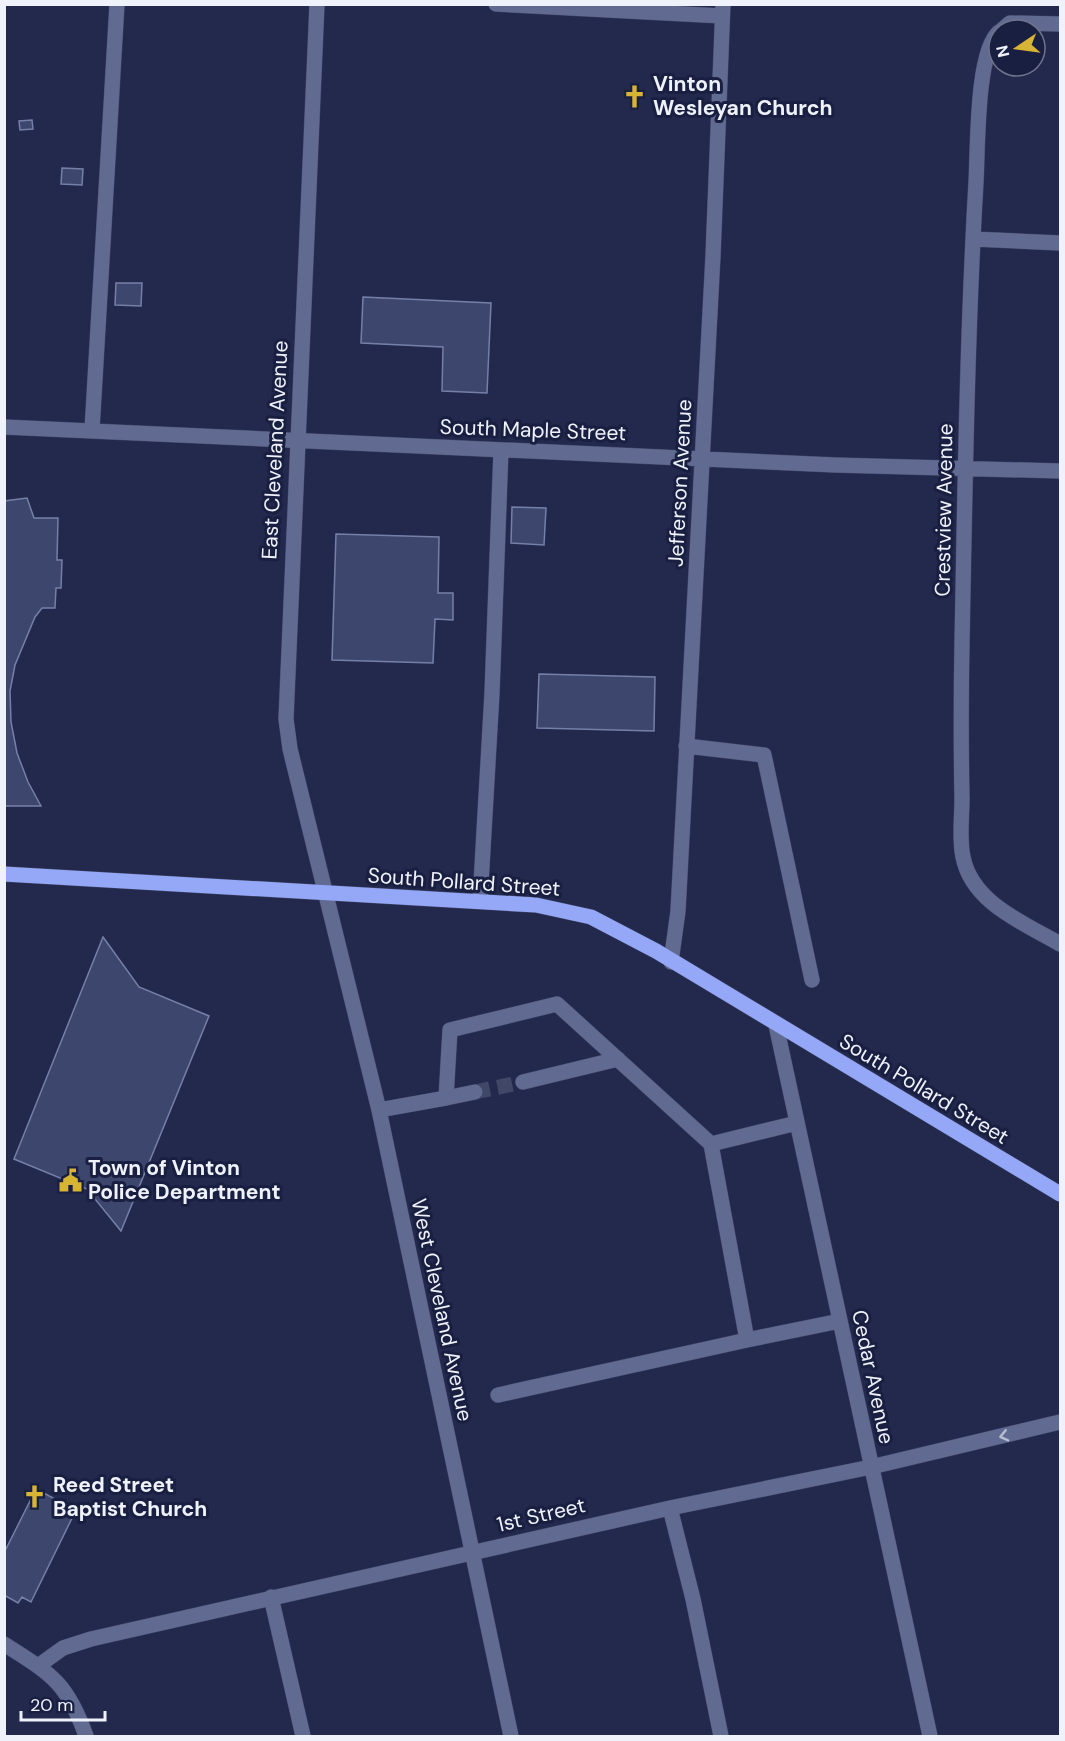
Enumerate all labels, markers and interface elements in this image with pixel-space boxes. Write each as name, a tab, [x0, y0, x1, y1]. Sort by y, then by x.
north arrow	[987, 18, 1047, 78]
text: N	[991, 43, 1014, 59]
place label: Vinton Wesleyan Church	[653, 70, 832, 122]
church icon: Vinton Wesleyan Church	[622, 83, 648, 109]
street label: East Cleveland Avenue	[255, 340, 295, 560]
street label: Jefferson Avenue	[662, 398, 698, 568]
street label: South Maple Street	[439, 413, 627, 447]
street label: Crestview Avenue	[928, 423, 960, 597]
street label: South Pollard Street	[367, 861, 561, 903]
street label: South Pollard Street	[834, 1027, 1014, 1151]
place label: Town of Vinton Police Department	[88, 1154, 281, 1206]
public building icon: Town of Vinton Police Department	[57, 1167, 83, 1193]
street label: West Cleveland Avenue	[405, 1196, 479, 1424]
street label: Cedar Avenue	[845, 1307, 901, 1447]
one-way arrow	[999, 1428, 1009, 1441]
place label: Reed Street Baptist Church	[53, 1471, 207, 1523]
church icon: Reed Street Baptist Church	[22, 1484, 48, 1510]
street label: 1st Street	[494, 1491, 588, 1539]
scale bar	[21, 1684, 105, 1722]
text: 20 m	[30, 1693, 73, 1717]

